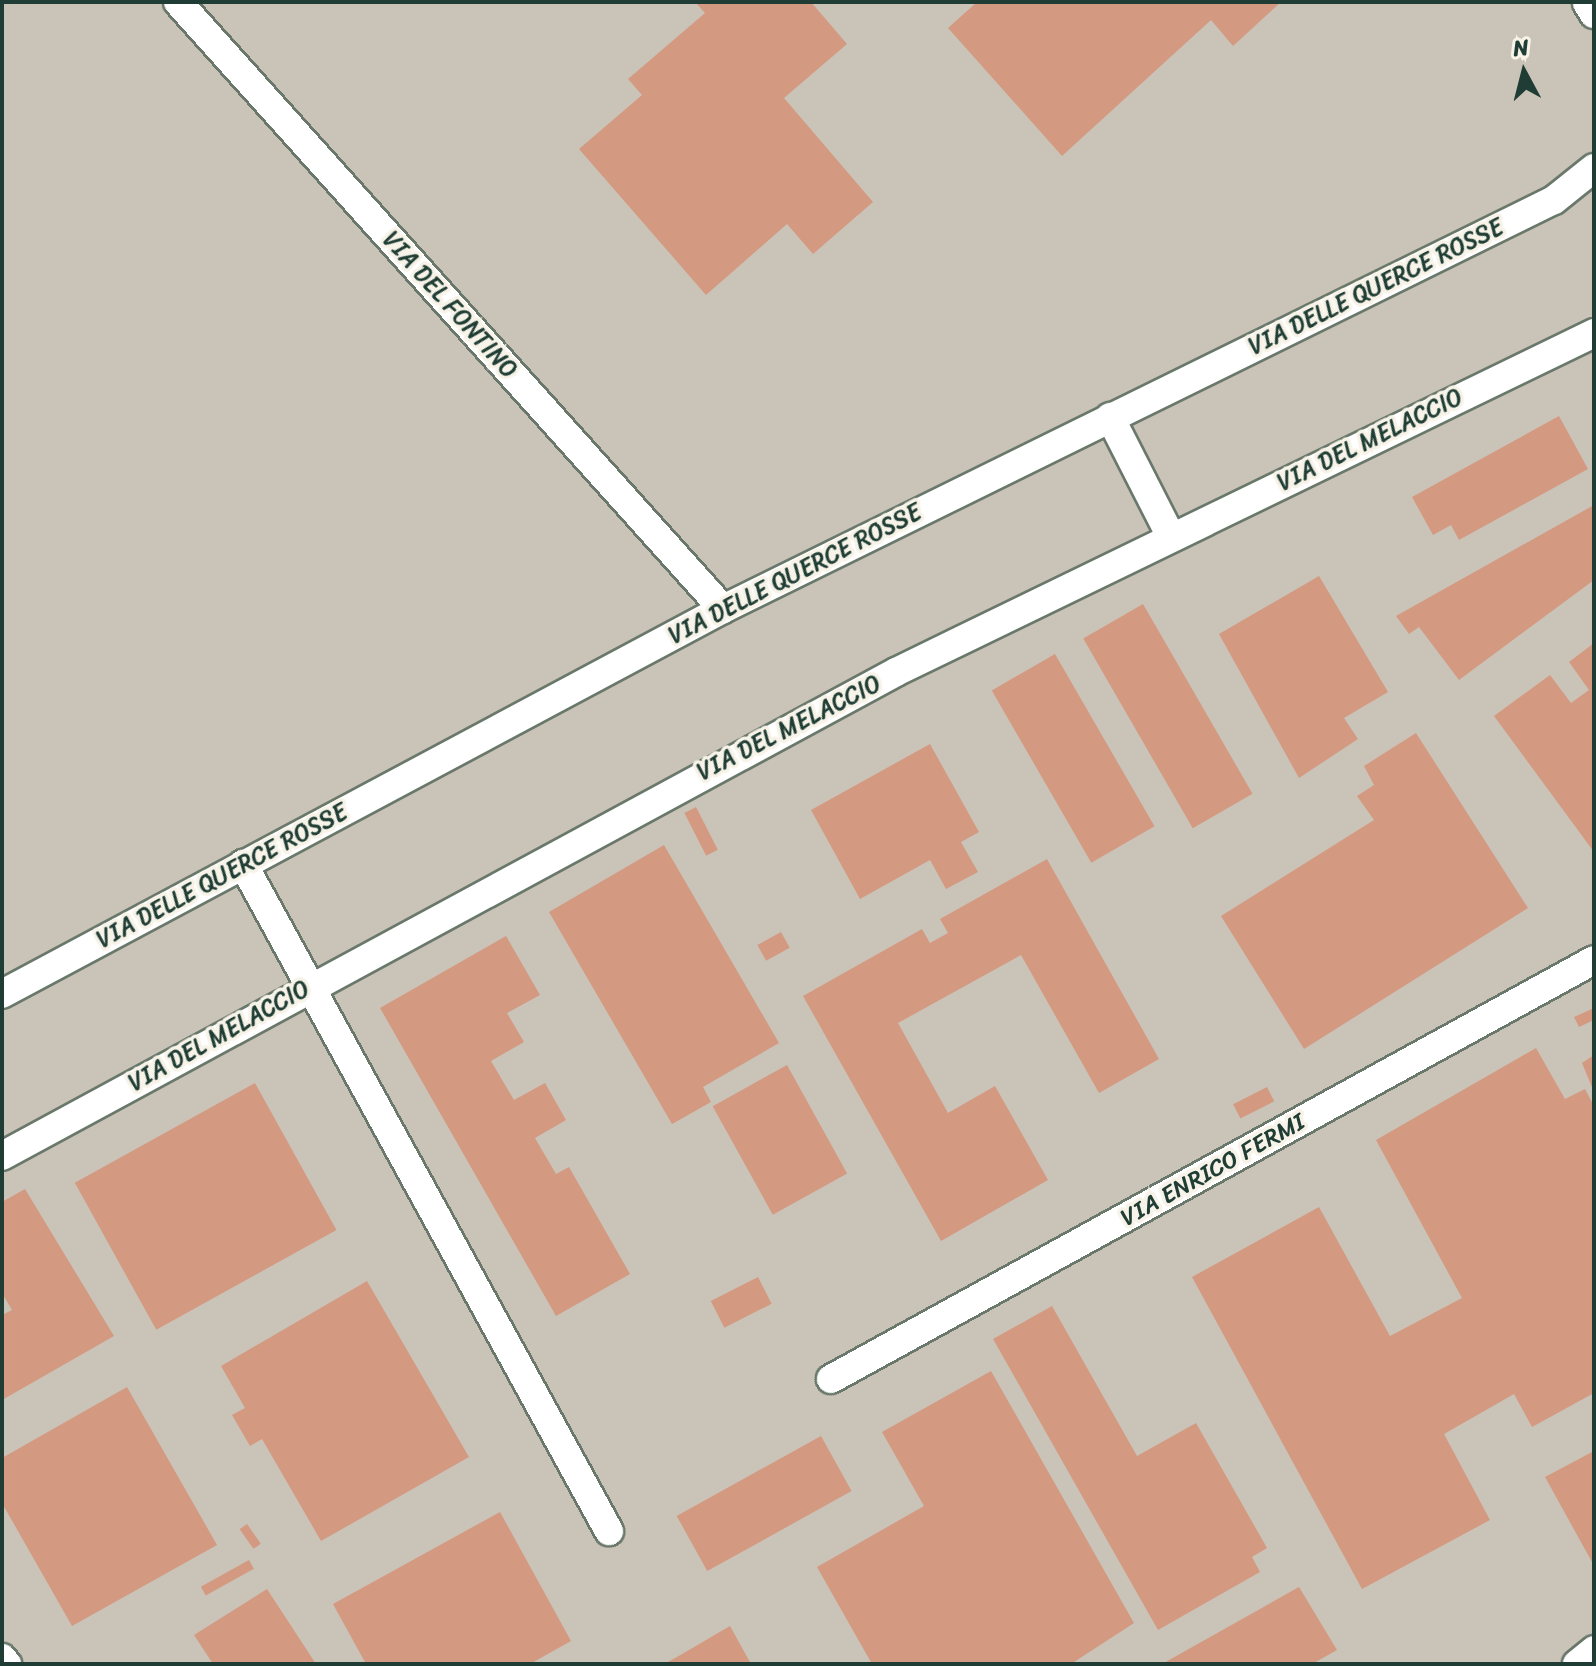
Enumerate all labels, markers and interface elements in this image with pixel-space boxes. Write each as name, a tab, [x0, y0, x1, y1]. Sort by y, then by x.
text: N	[1511, 27, 1531, 68]
north arrow	[1484, 32, 1564, 112]
street label: VIA DELLE QUERCE ROSSE	[1244, 213, 1508, 361]
street label: VIA DEL FONTINO	[377, 226, 523, 384]
street label: VIA DEL MELACCIO	[1273, 383, 1467, 497]
street label: VIA DELLE QUERCE ROSSE	[664, 498, 926, 650]
street label: VIA DEL MELACCIO	[692, 669, 886, 787]
street label: VIA DELLE QUERCE ROSSE	[92, 798, 352, 954]
street label: VIA DEL MELACCIO	[123, 974, 315, 1098]
street label: VIA ENRICO FERMI	[1118, 1109, 1308, 1231]

